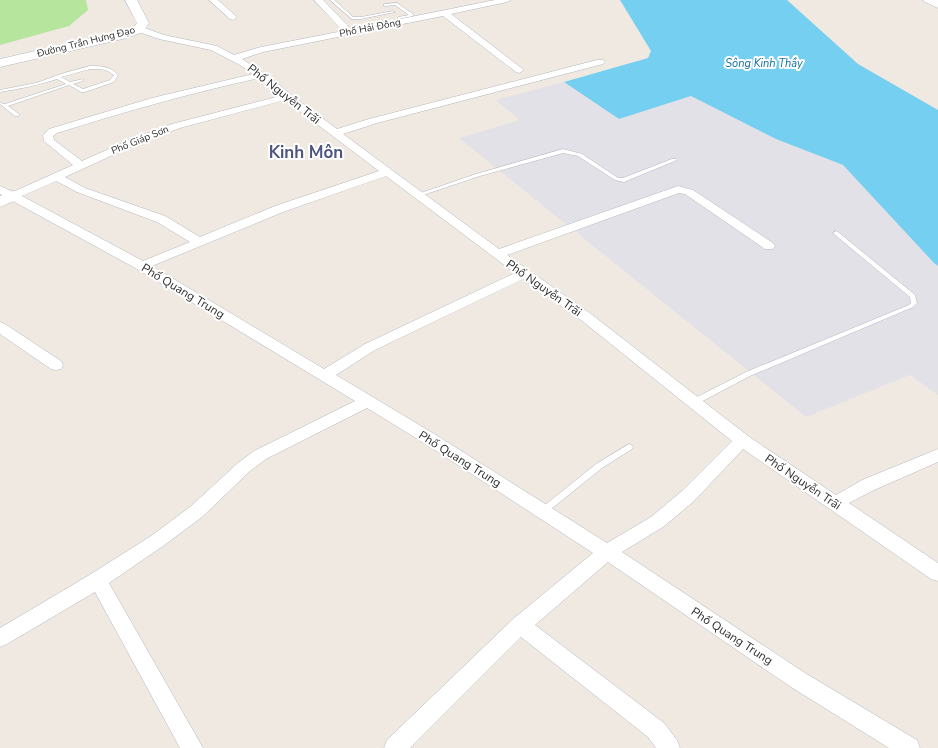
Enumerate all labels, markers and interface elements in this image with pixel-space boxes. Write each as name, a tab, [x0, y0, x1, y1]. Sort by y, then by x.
street label: Phố Hải Đông	[338, 15, 402, 41]
street label: Đường Trần Hưng Đạo	[34, 23, 137, 61]
water label: Sông Kinh Thầy	[725, 56, 803, 71]
street label: Phố Nguyễn Trãi	[244, 60, 324, 128]
street label: Phố Giáp Sơn	[109, 122, 171, 158]
district label: Kinh Môn	[269, 141, 343, 164]
street label: Phố Nguyễn Trãi	[503, 256, 585, 320]
street label: Phố Quang Trung	[138, 260, 228, 322]
street label: Phố Quang Trung	[416, 427, 504, 491]
street label: Phố Nguyễn Trãi	[762, 451, 844, 513]
street label: Phố Quang Trung	[688, 604, 776, 668]

